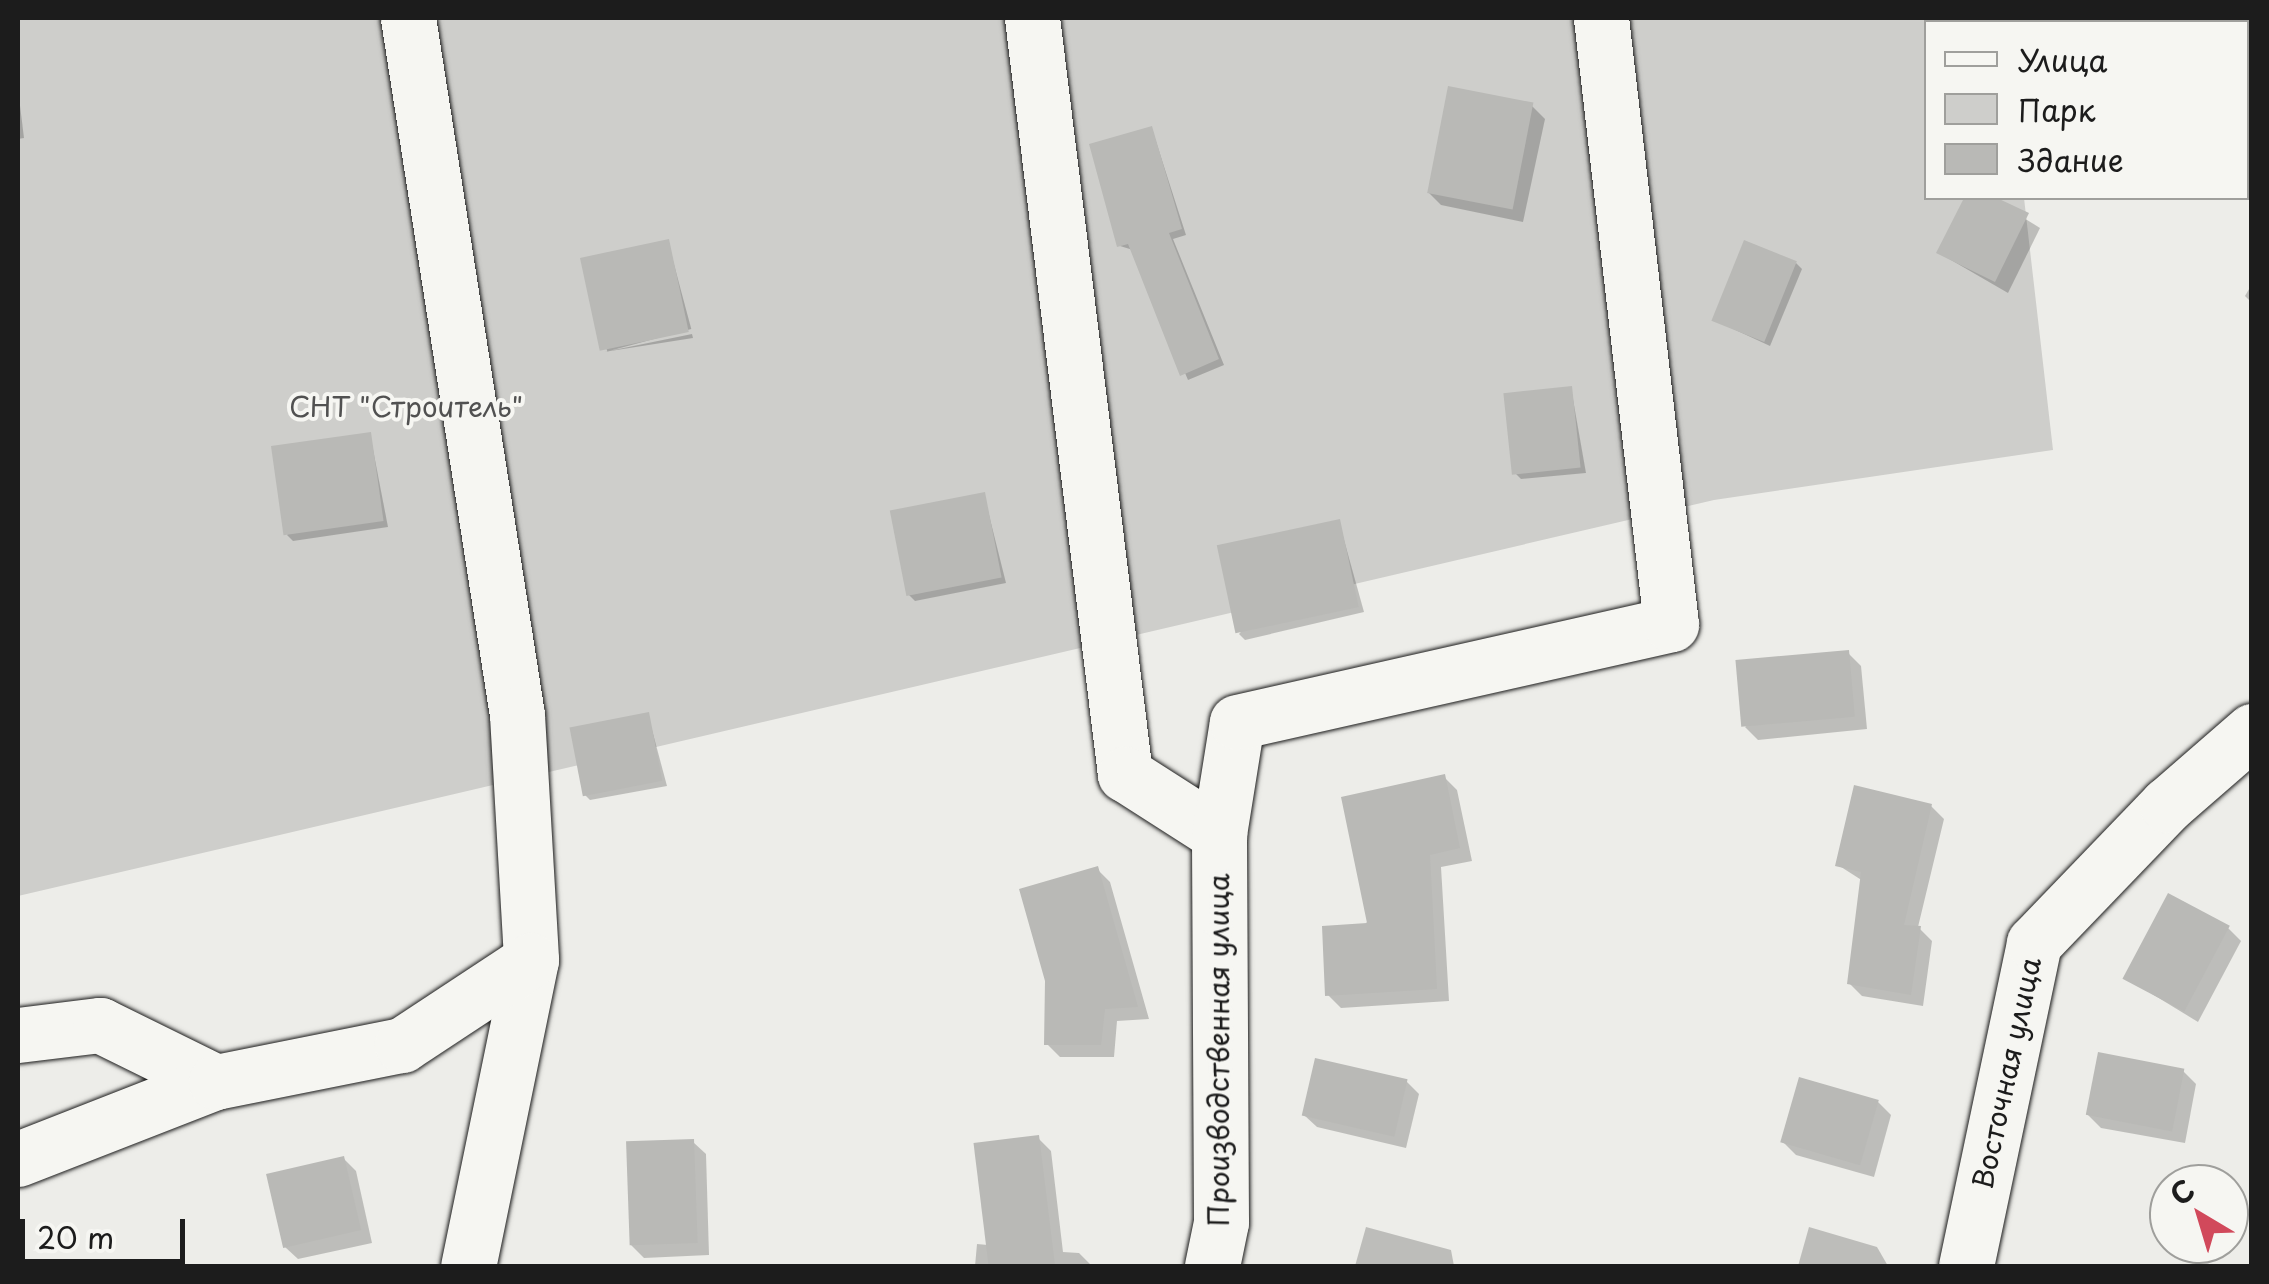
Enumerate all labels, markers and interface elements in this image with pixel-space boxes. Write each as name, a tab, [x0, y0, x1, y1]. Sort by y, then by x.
legend	[1924, 20, 2249, 200]
text: Улица	[2018, 37, 2107, 82]
text: Парк	[2018, 87, 2095, 132]
text: Здание	[2018, 137, 2124, 182]
park label: СНТ "Строитель"	[289, 389, 523, 423]
street label: Производственная улица	[1201, 873, 1235, 1227]
street label: Восточная улица	[1965, 953, 2047, 1193]
north arrow	[2149, 1164, 2249, 1264]
text: С	[2160, 1168, 2203, 1215]
scale bar	[25, 1199, 190, 1261]
text: 20 m	[37, 1214, 114, 1259]

